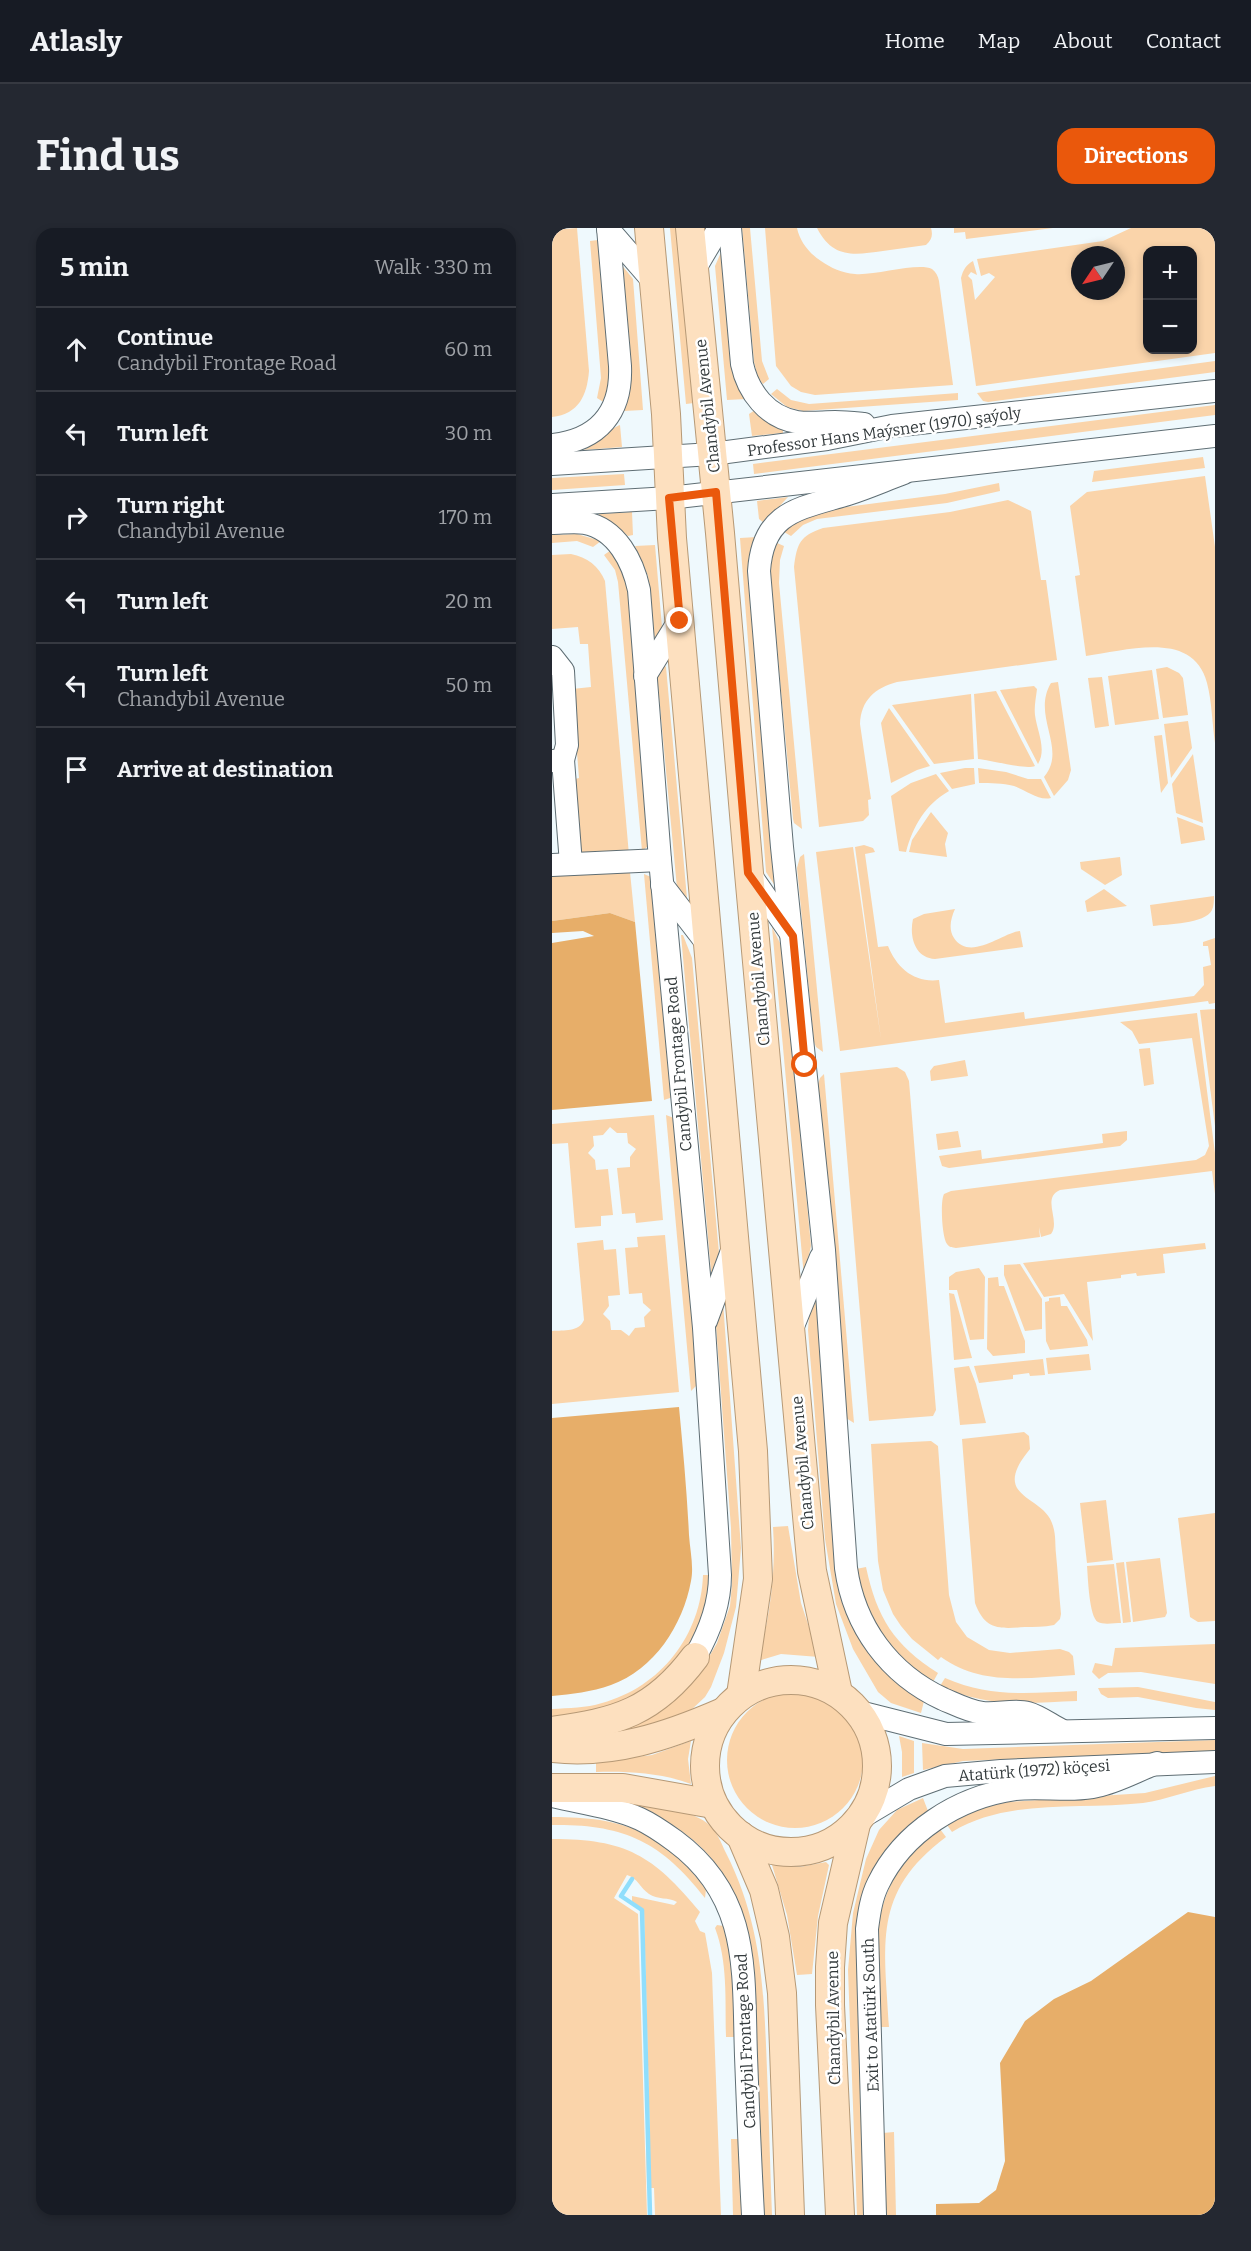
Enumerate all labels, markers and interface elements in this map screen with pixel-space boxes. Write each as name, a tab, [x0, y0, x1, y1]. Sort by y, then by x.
text: Atlasly	[30, 25, 122, 58]
text: Home	[885, 28, 945, 54]
text: Map	[978, 28, 1020, 54]
text: About	[1053, 28, 1113, 54]
text: Contact	[1146, 28, 1221, 54]
button: Directions	[1057, 128, 1215, 184]
text: Find us	[36, 131, 180, 181]
north arrow	[1071, 246, 1125, 300]
map controls	[1143, 246, 1197, 354]
button: +	[1143, 246, 1197, 300]
text: 5 min	[60, 252, 129, 283]
text: Walk · 330 m	[375, 255, 492, 279]
button: −	[1143, 300, 1197, 354]
text: Continue	[117, 324, 213, 351]
icon: ahead	[60, 333, 93, 366]
text: 60 m	[444, 337, 492, 361]
street label: Chandybil Avenue	[691, 338, 724, 474]
text: Candybil Frontage Road	[117, 351, 337, 375]
street label: Professor Hans Maýsner (1970) şaýoly	[746, 403, 1023, 460]
icon: left	[60, 417, 93, 450]
text: Turn left	[117, 420, 209, 447]
text: 30 m	[445, 421, 492, 445]
text: Turn right	[117, 492, 225, 519]
icon: right	[60, 501, 93, 534]
text: 170 m	[439, 505, 492, 529]
text: Chandybil Avenue	[117, 519, 285, 543]
icon: left	[60, 585, 93, 618]
text: Turn left	[117, 588, 209, 615]
text: 20 m	[445, 589, 492, 613]
route end	[666, 607, 692, 633]
text: Turn left	[117, 660, 209, 687]
icon: left	[60, 669, 93, 702]
text: 50 m	[445, 673, 492, 697]
text: Chandybil Avenue	[117, 687, 285, 711]
icon: arrive	[60, 753, 93, 786]
text: Arrive at destination	[117, 756, 333, 783]
street label: Chandybil Avenue	[743, 911, 774, 1047]
street label: Candybil Frontage Road	[661, 975, 696, 1152]
route start	[791, 1051, 817, 1077]
street label: Chandybil Avenue	[787, 1395, 818, 1531]
street label: Atatürk (1972) köçesi	[958, 1756, 1111, 1785]
street label: Exit to Atatürk South	[858, 1938, 883, 2092]
street label: Chandybil Avenue	[823, 1951, 844, 2085]
street label: Candybil Frontage Road	[731, 1952, 760, 2129]

